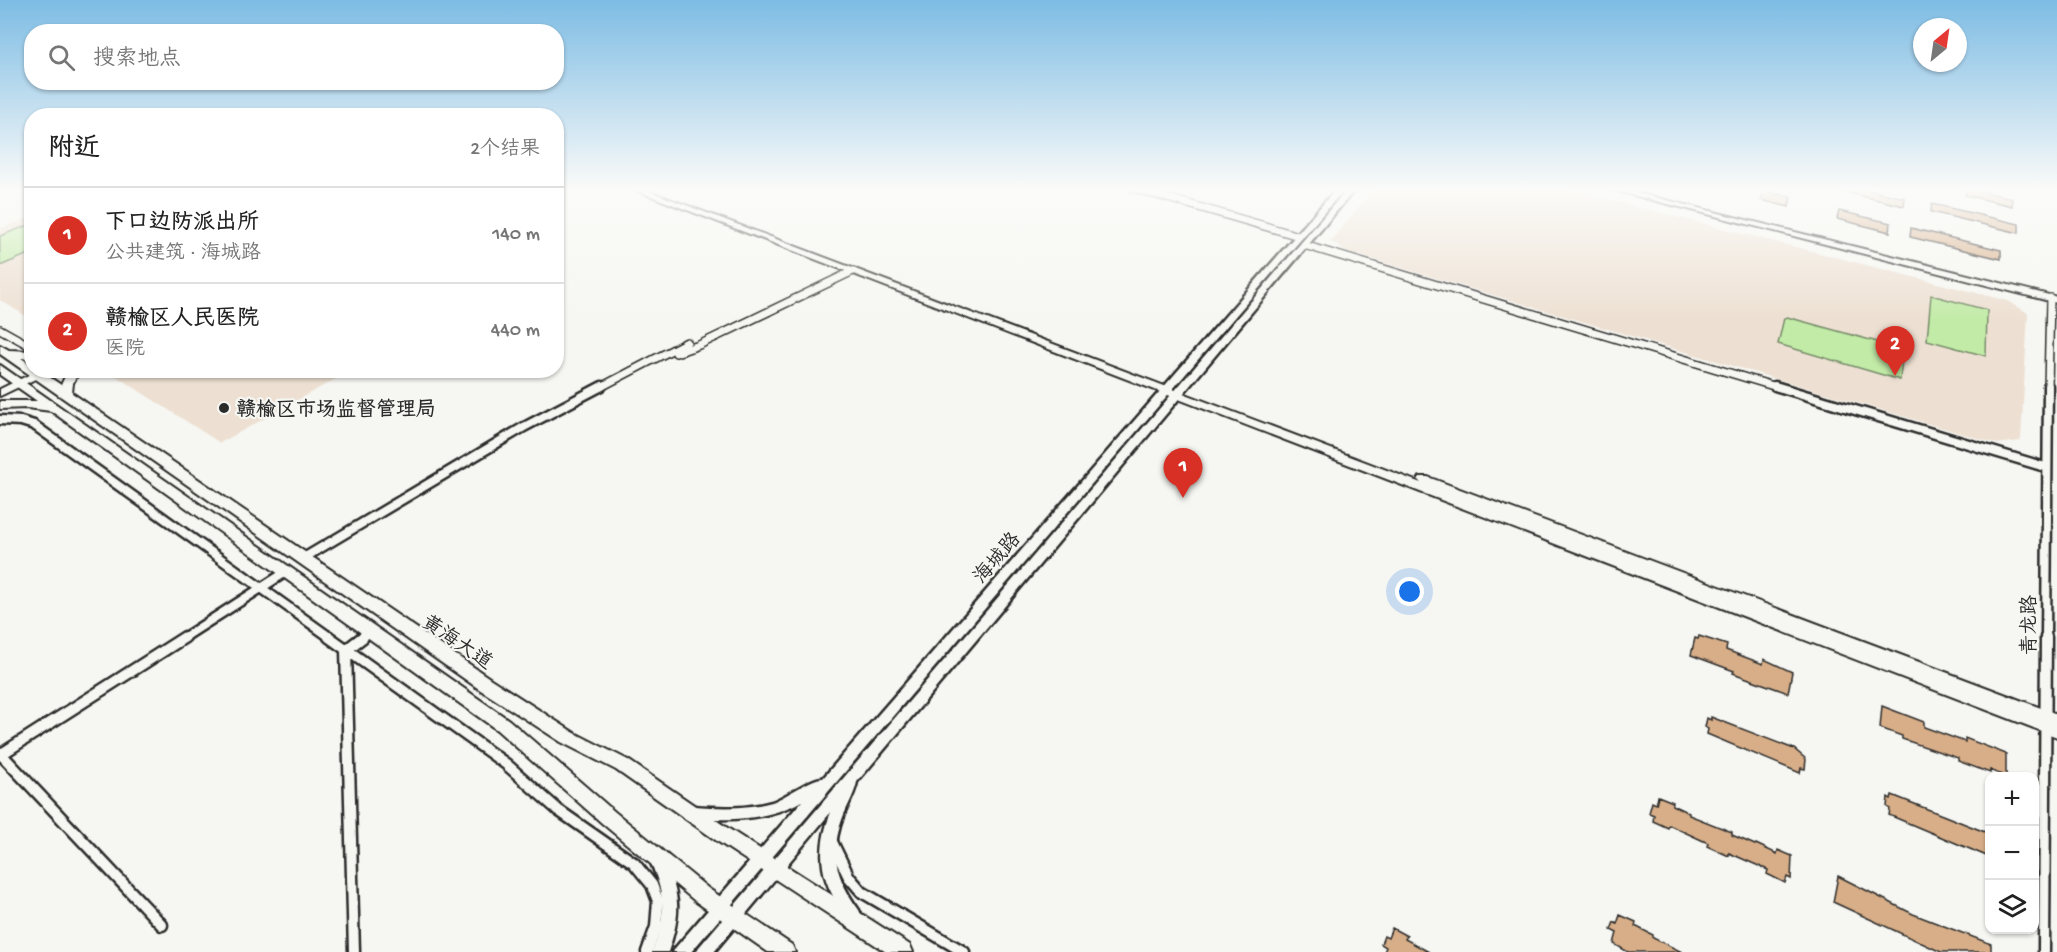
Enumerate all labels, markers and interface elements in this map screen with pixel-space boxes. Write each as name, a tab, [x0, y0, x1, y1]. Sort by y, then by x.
north arrow	[1913, 18, 1967, 72]
search box	[24, 24, 564, 90]
icon: search	[45, 41, 78, 74]
text: 搜索地点	[93, 47, 181, 73]
text: 附近	[48, 135, 100, 166]
text: 2个结果	[470, 139, 540, 162]
text: 下口边防派出所	[105, 211, 259, 237]
text: 1	[63, 224, 72, 247]
text: 140 m	[492, 224, 540, 247]
text: 公共建筑 · 海城路	[105, 243, 261, 266]
text: 赣榆区人民医院	[105, 307, 259, 333]
text: 2	[63, 320, 72, 343]
text: 440 m	[491, 320, 540, 343]
pin: 2	[1876, 326, 1914, 376]
text: 医院	[105, 339, 145, 362]
place label: 赣榆区市场监督管理局	[236, 398, 436, 423]
marker: 赣榆区市场监督管理局	[217, 401, 231, 415]
pin: 1	[1164, 448, 1202, 498]
street label: 海城路	[969, 527, 1028, 589]
your location	[1395, 577, 1424, 606]
street label: 青龙路	[2018, 594, 2043, 655]
street label: 黄海大道	[416, 610, 497, 676]
map controls	[1985, 772, 2039, 934]
button: +	[1985, 772, 2039, 826]
button: −	[1985, 826, 2039, 880]
button: layers	[1985, 880, 2039, 934]

